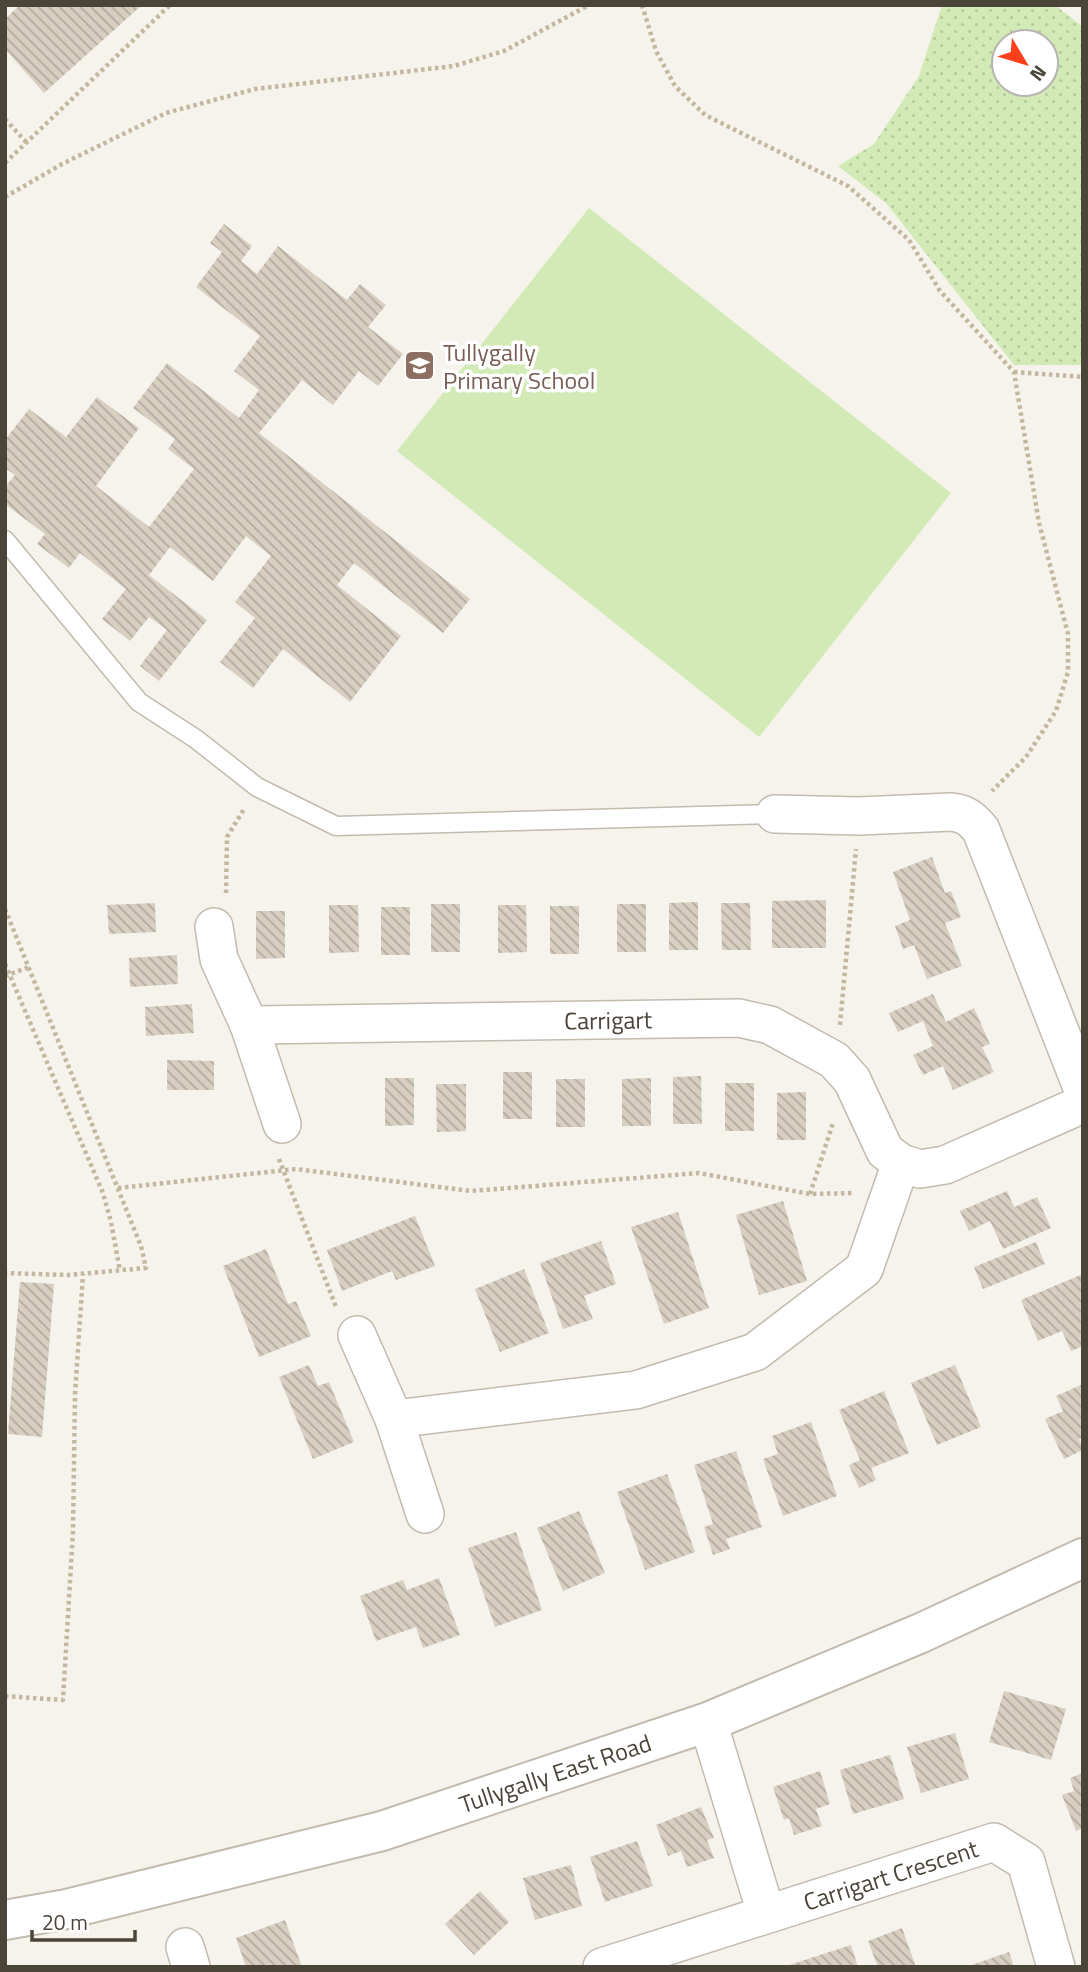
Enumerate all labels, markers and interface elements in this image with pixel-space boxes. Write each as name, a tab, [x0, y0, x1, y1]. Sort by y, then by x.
north arrow	[990, 28, 1060, 98]
text: N	[1023, 60, 1054, 88]
place label: Tullygally Primary School	[443, 334, 595, 398]
school or university icon: Tullygally Primary School	[403, 349, 437, 383]
street label: Carrigart	[564, 1001, 653, 1038]
street label: Tullygally East Road	[454, 1724, 656, 1822]
street label: Carrigart Crescent	[799, 1830, 983, 1920]
scale bar	[32, 1898, 135, 1942]
text: 20 m	[42, 1906, 88, 1938]

